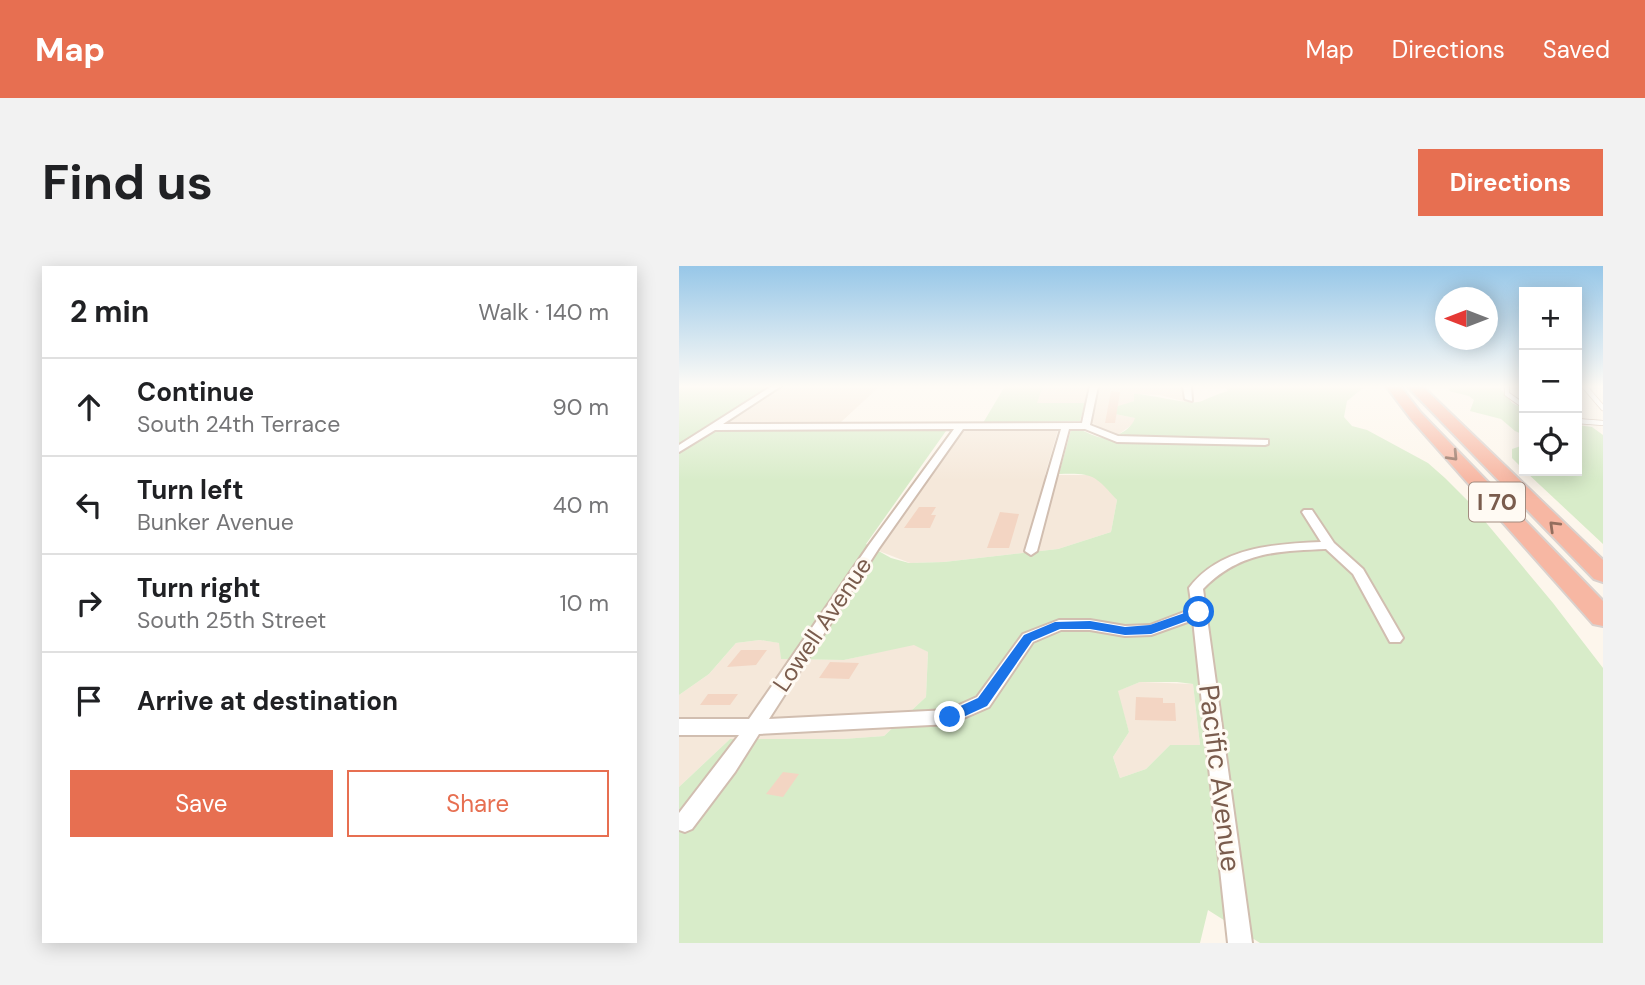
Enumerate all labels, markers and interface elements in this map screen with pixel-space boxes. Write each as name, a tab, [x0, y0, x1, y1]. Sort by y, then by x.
text: Map	[35, 28, 105, 71]
text: Map	[1306, 34, 1354, 65]
text: Directions	[1392, 34, 1505, 65]
text: Saved	[1543, 34, 1610, 65]
button: Directions	[1418, 149, 1603, 216]
text: Find us	[42, 150, 213, 214]
north arrow	[1435, 287, 1498, 350]
map controls	[1519, 287, 1582, 476]
button: +	[1519, 287, 1582, 350]
text: 2 min	[70, 292, 149, 331]
text: Walk · 140 m	[478, 297, 609, 327]
button: −	[1519, 350, 1582, 413]
text: Continue	[137, 375, 254, 409]
icon: ahead	[70, 388, 108, 426]
text: 90 m	[552, 392, 609, 422]
text: South 24th Terrace	[137, 409, 340, 439]
button: locate	[1519, 413, 1582, 476]
one-way arrow	[1445, 448, 1458, 461]
text: Turn left	[137, 473, 244, 507]
road number: I 70	[1469, 482, 1525, 522]
icon: left	[70, 486, 108, 524]
text: 40 m	[553, 490, 609, 520]
text: Bunker Avenue	[137, 507, 294, 537]
one-way arrow	[1550, 522, 1563, 535]
street label: Lowell Avenue	[766, 551, 878, 697]
text: Turn right	[137, 571, 261, 605]
icon: right	[70, 584, 108, 622]
text: 10 m	[559, 588, 609, 618]
route start	[1183, 596, 1214, 627]
text: South 25th Street	[137, 605, 326, 635]
icon: arrive	[70, 682, 108, 720]
street label: Pacific Avenue	[1190, 682, 1250, 874]
text: Arrive at destination	[137, 684, 398, 718]
route end	[934, 701, 965, 732]
button: Save	[70, 770, 333, 837]
button: Share	[347, 770, 609, 837]

